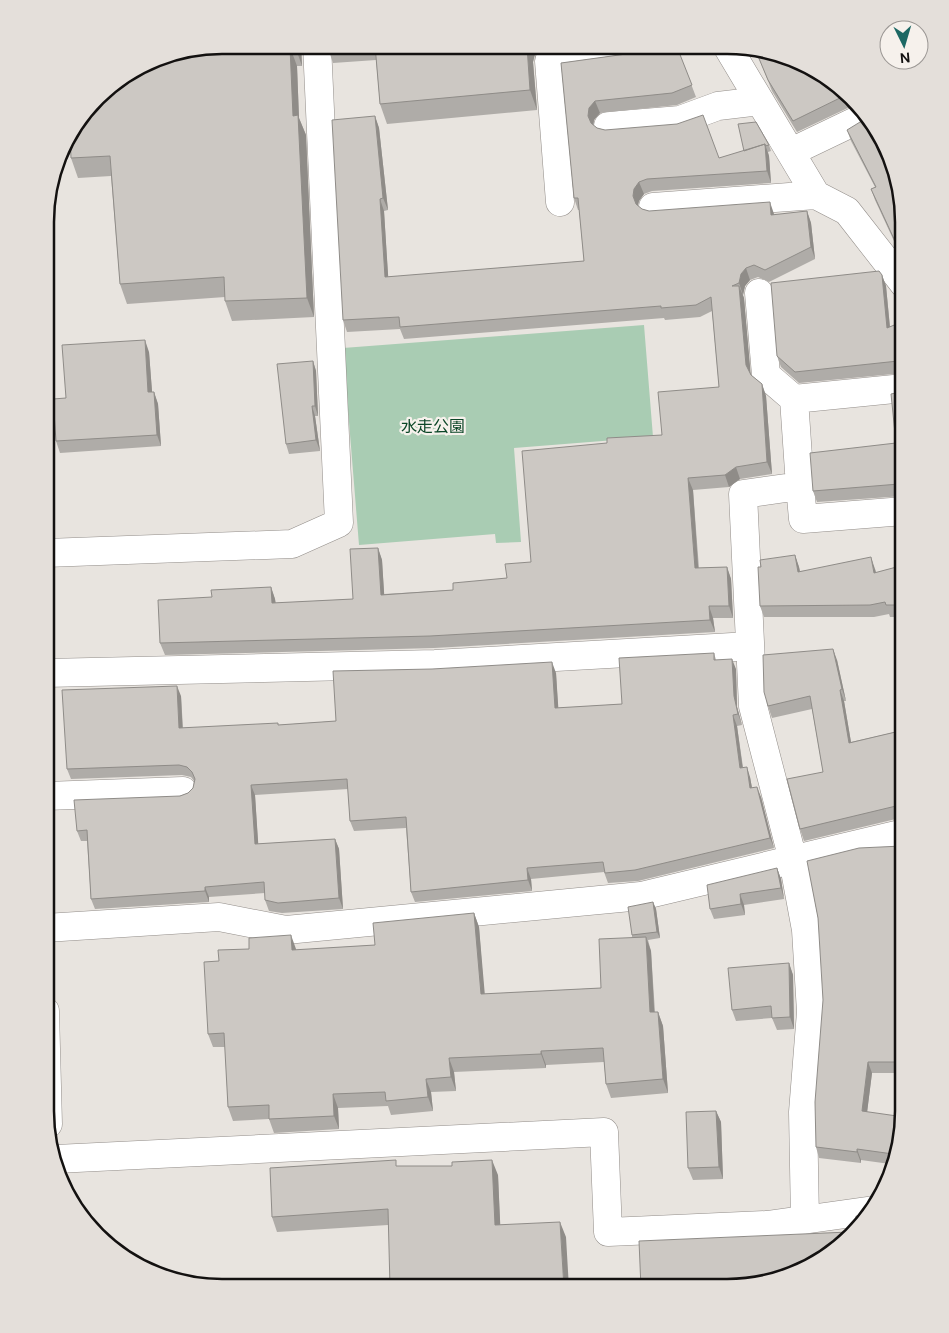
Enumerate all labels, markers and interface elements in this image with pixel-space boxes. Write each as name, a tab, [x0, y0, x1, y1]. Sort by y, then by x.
north arrow	[879, 20, 929, 70]
text: N	[899, 49, 911, 67]
park label: 水走公園	[401, 416, 465, 437]

